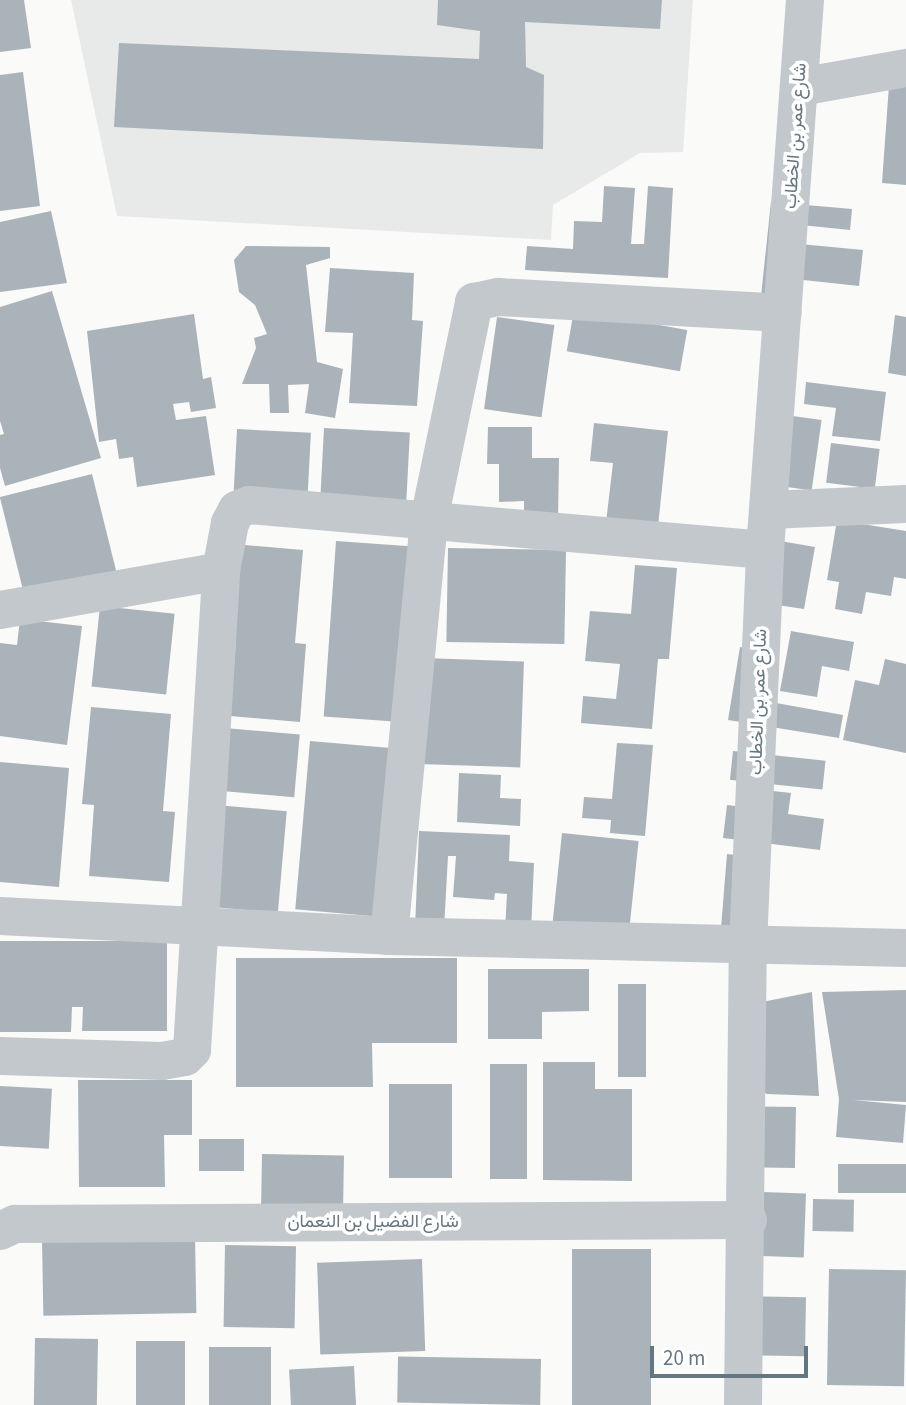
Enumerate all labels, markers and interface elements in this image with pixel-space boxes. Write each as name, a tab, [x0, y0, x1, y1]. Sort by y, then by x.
street label: شارع عمر بن الخطاب	[780, 62, 812, 210]
street label: شارع عمر بن الخطاب	[746, 629, 772, 775]
street label: شارع الفضيل بن النعمان	[287, 1211, 459, 1233]
scale bar	[654, 1332, 811, 1376]
text: 20 m	[663, 1343, 705, 1373]

